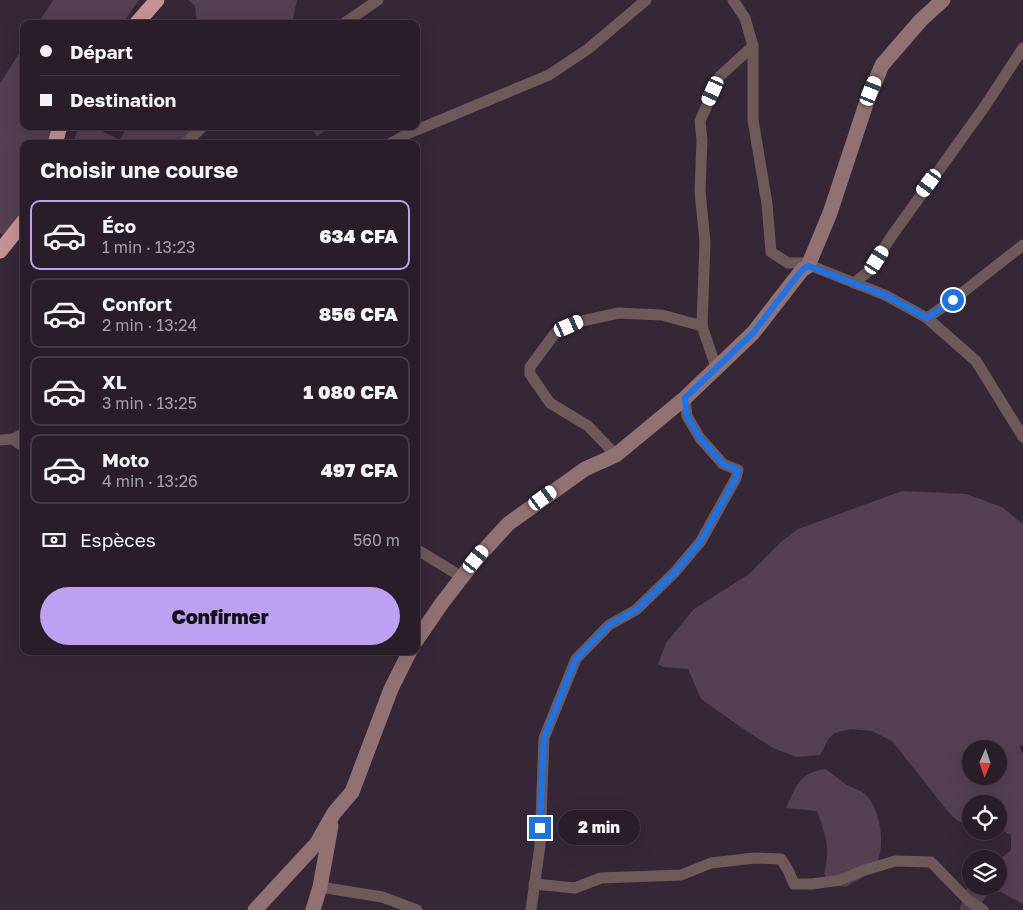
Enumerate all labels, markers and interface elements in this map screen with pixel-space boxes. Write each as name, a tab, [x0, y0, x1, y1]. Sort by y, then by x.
text: Départ	[70, 40, 133, 63]
car	[700, 74, 725, 108]
car	[858, 74, 883, 108]
text: Destination	[70, 88, 176, 111]
text: Choisir une course	[40, 156, 238, 183]
car	[914, 166, 943, 200]
icon: car	[42, 213, 87, 258]
text: Éco	[102, 214, 136, 237]
text: 634 CFA	[319, 224, 398, 247]
text: 1 min · 13:23	[102, 237, 195, 257]
car	[862, 243, 891, 277]
route start	[942, 289, 964, 311]
icon: car	[42, 291, 87, 336]
text: Confort	[102, 292, 172, 315]
text: 856 CFA	[319, 302, 398, 325]
car	[552, 313, 585, 339]
text: 2 min · 13:24	[102, 315, 197, 335]
icon: car	[42, 369, 87, 414]
text: XL	[102, 370, 127, 393]
text: 1 080 CFA	[303, 380, 398, 403]
text: 3 min · 13:25	[102, 393, 197, 413]
icon: car	[42, 447, 87, 492]
text: Moto	[102, 448, 149, 471]
text: 497 CFA	[321, 458, 398, 481]
text: 4 min · 13:26	[102, 471, 198, 491]
car	[526, 483, 559, 513]
icon: cash	[40, 526, 68, 554]
text: Espèces	[80, 528, 156, 551]
text: 560 m	[353, 530, 400, 550]
car	[460, 543, 491, 575]
button: Confirmer	[40, 587, 400, 645]
north arrow	[962, 740, 1008, 785]
map controls	[962, 740, 1007, 895]
button: locate	[962, 795, 1007, 840]
callout: 2 min	[558, 810, 640, 846]
route end	[529, 817, 551, 839]
text: 2 min	[578, 817, 620, 837]
button: layers	[962, 850, 1007, 895]

